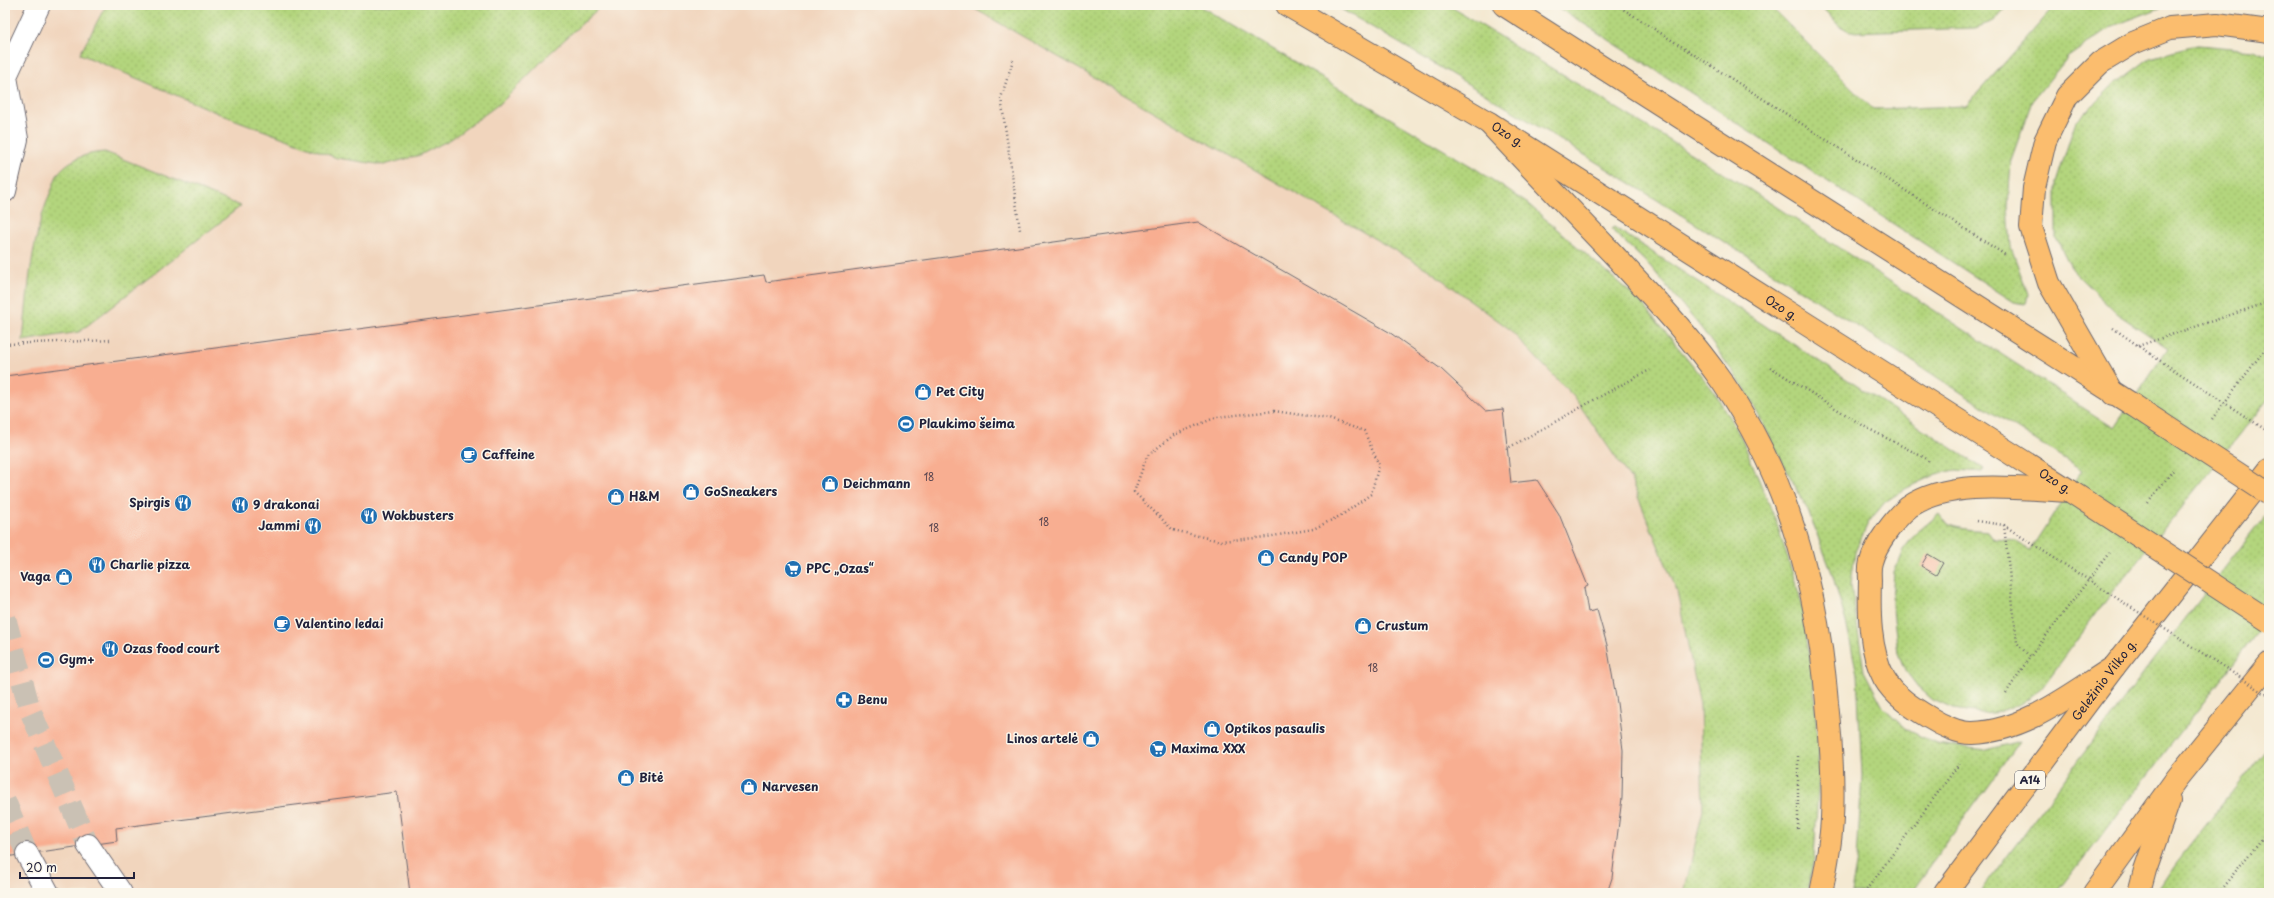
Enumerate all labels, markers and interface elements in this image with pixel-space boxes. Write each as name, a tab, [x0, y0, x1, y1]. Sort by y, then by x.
street label: Ozo g.	[1488, 117, 1528, 151]
street label: Ozo g.	[1762, 290, 1802, 325]
shop icon: Pet City	[913, 382, 933, 402]
place label: Pet City	[936, 382, 984, 400]
sports icon: Plaukimo šeima	[896, 414, 916, 434]
place label: Plaukimo šeima	[919, 414, 1016, 432]
cafe icon: Caffeine	[459, 445, 479, 465]
place label: Caffeine	[482, 445, 535, 463]
street label: Ozo g.	[2036, 464, 2076, 498]
house number: 18	[924, 469, 934, 484]
shop icon: Deichmann	[820, 474, 840, 494]
place label: Deichmann	[843, 474, 911, 492]
shop icon: GoSneakers	[681, 482, 701, 502]
place label: GoSneakers	[704, 482, 778, 500]
shop icon: H&M	[606, 487, 626, 507]
place label: H&M	[629, 487, 660, 505]
place label: Spirgis	[129, 493, 170, 511]
restaurant icon: Spirgis	[173, 493, 193, 513]
restaurant icon: 9 drakonai	[230, 495, 250, 515]
place label: 9 drakonai	[253, 495, 320, 513]
restaurant icon: Wokbusters	[359, 506, 379, 526]
place label: Wokbusters	[382, 506, 454, 524]
house number: 18	[1039, 514, 1049, 529]
place label: Jammi	[258, 516, 300, 534]
restaurant icon: Jammi	[303, 516, 323, 536]
house number: 18	[929, 520, 939, 535]
shop icon: Candy POP	[1256, 548, 1276, 568]
place label: Candy POP	[1279, 548, 1347, 566]
restaurant icon: Charlie pizza	[87, 555, 107, 575]
place label: Charlie pizza	[110, 555, 191, 573]
supermarket icon: PPC „Ozas“	[783, 559, 803, 579]
place label: PPC „Ozas“	[806, 559, 874, 577]
place label: Vaga	[20, 567, 52, 585]
shop icon: Vaga	[54, 567, 74, 587]
cafe icon: Valentino ledai	[272, 614, 292, 634]
place label: Valentino ledai	[295, 614, 384, 632]
shop icon: Crustum	[1353, 616, 1373, 636]
place label: Crustum	[1376, 616, 1428, 634]
street label: Geležinio Vilko g.	[2067, 635, 2141, 724]
restaurant icon: Ozas food court	[100, 639, 120, 659]
place label: Ozas food court	[123, 639, 220, 657]
sports icon: Gym+	[36, 650, 56, 670]
place label: Gym+	[59, 650, 95, 668]
house number: 18	[1368, 660, 1378, 675]
pharmacy icon: Benu	[834, 690, 854, 710]
place label: Benu	[857, 690, 887, 708]
shop icon: Optikos pasaulis	[1202, 719, 1222, 739]
place label: Optikos pasaulis	[1225, 719, 1325, 737]
place label: Linos artelė	[1007, 729, 1078, 747]
shop icon: Linos artelė	[1081, 729, 1101, 749]
supermarket icon: Maxima XXX	[1148, 739, 1168, 759]
place label: Maxima XXX	[1171, 739, 1246, 757]
shop icon: Bitė	[616, 768, 636, 788]
place label: Bitė	[639, 768, 664, 786]
road number: A14	[2015, 771, 2045, 789]
shop icon: Narvesen	[739, 777, 759, 797]
place label: Narvesen	[762, 777, 818, 795]
scale bar	[20, 854, 134, 880]
text: 20 m	[26, 858, 57, 876]

